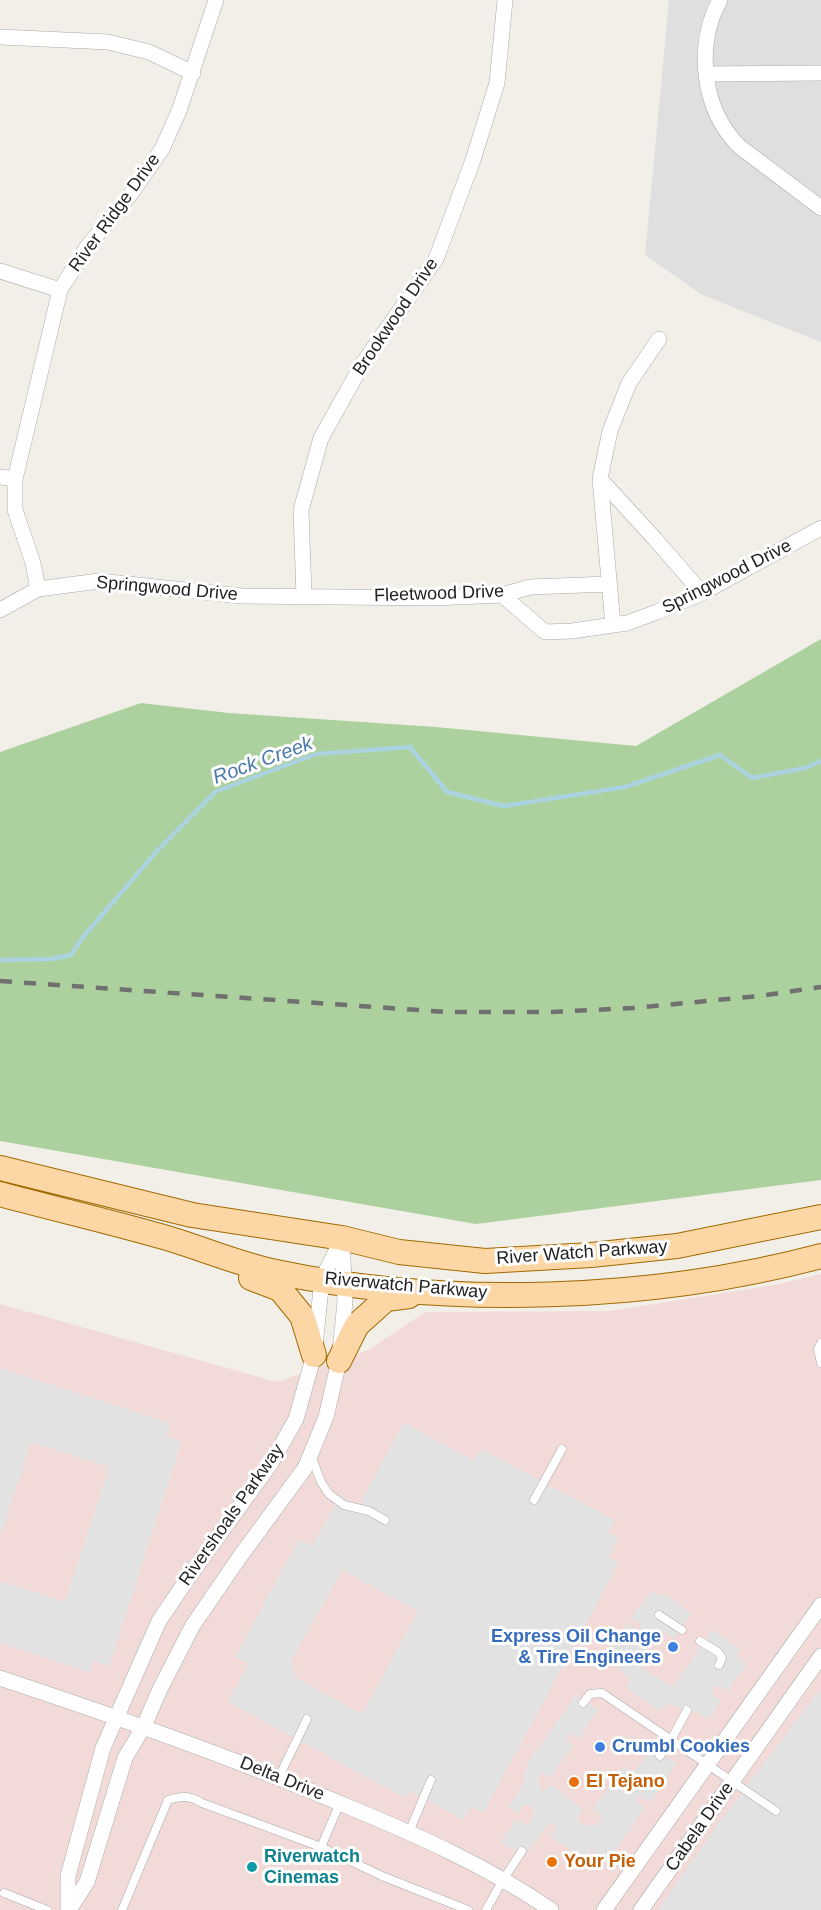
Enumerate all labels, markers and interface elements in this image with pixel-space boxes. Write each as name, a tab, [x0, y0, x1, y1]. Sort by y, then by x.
street label: River Ridge Drive	[65, 150, 165, 276]
street label: Brookwood Drive	[349, 254, 443, 380]
street label: Springwood Drive	[659, 535, 795, 619]
street label: Springwood Drive	[95, 572, 239, 606]
street label: Fleetwood Drive	[374, 581, 504, 607]
water label: Rock Creek	[210, 732, 316, 790]
street label: River Watch Parkway	[496, 1236, 668, 1270]
street label: Riverwatch Parkway	[324, 1268, 488, 1304]
street label: Rivershoals Parkway	[175, 1440, 289, 1590]
place label: Express Oil Change & Tire Engineers	[491, 1626, 661, 1668]
marker: Express Oil Change & Tire Engineers	[666, 1640, 680, 1654]
place label: Crumbl Cookies	[612, 1736, 750, 1758]
marker: Crumbl Cookies	[593, 1740, 607, 1754]
street label: Delta Drive	[237, 1752, 327, 1806]
place label: El Tejano	[586, 1771, 665, 1793]
marker: El Tejano	[567, 1775, 581, 1789]
street label: Cabela Drive	[661, 1778, 739, 1876]
place label: Riverwatch Cinemas	[264, 1846, 360, 1888]
place label: Your Pie	[564, 1851, 636, 1873]
marker: Your Pie	[545, 1855, 559, 1869]
marker: Riverwatch Cinemas	[245, 1860, 259, 1874]

